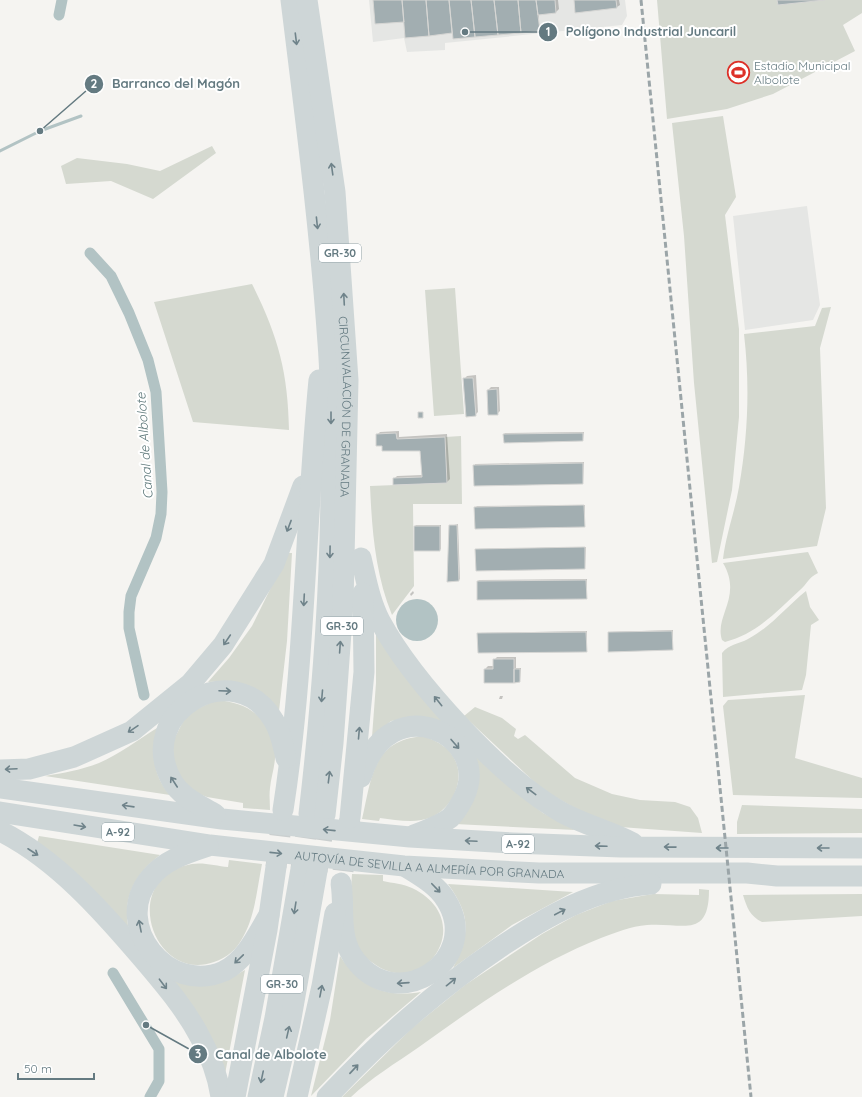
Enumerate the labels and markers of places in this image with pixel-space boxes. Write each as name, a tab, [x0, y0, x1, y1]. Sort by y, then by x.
callout: Polígono Industrial Juncaril	[538, 19, 745, 44]
place label: Estadio Municipal Albolote	[754, 58, 851, 87]
sports icon: Estadio Municipal Albolote	[726, 59, 752, 85]
callout: Barranco del Magón	[84, 71, 248, 96]
callout: Canal de Albolote	[188, 1042, 335, 1067]

